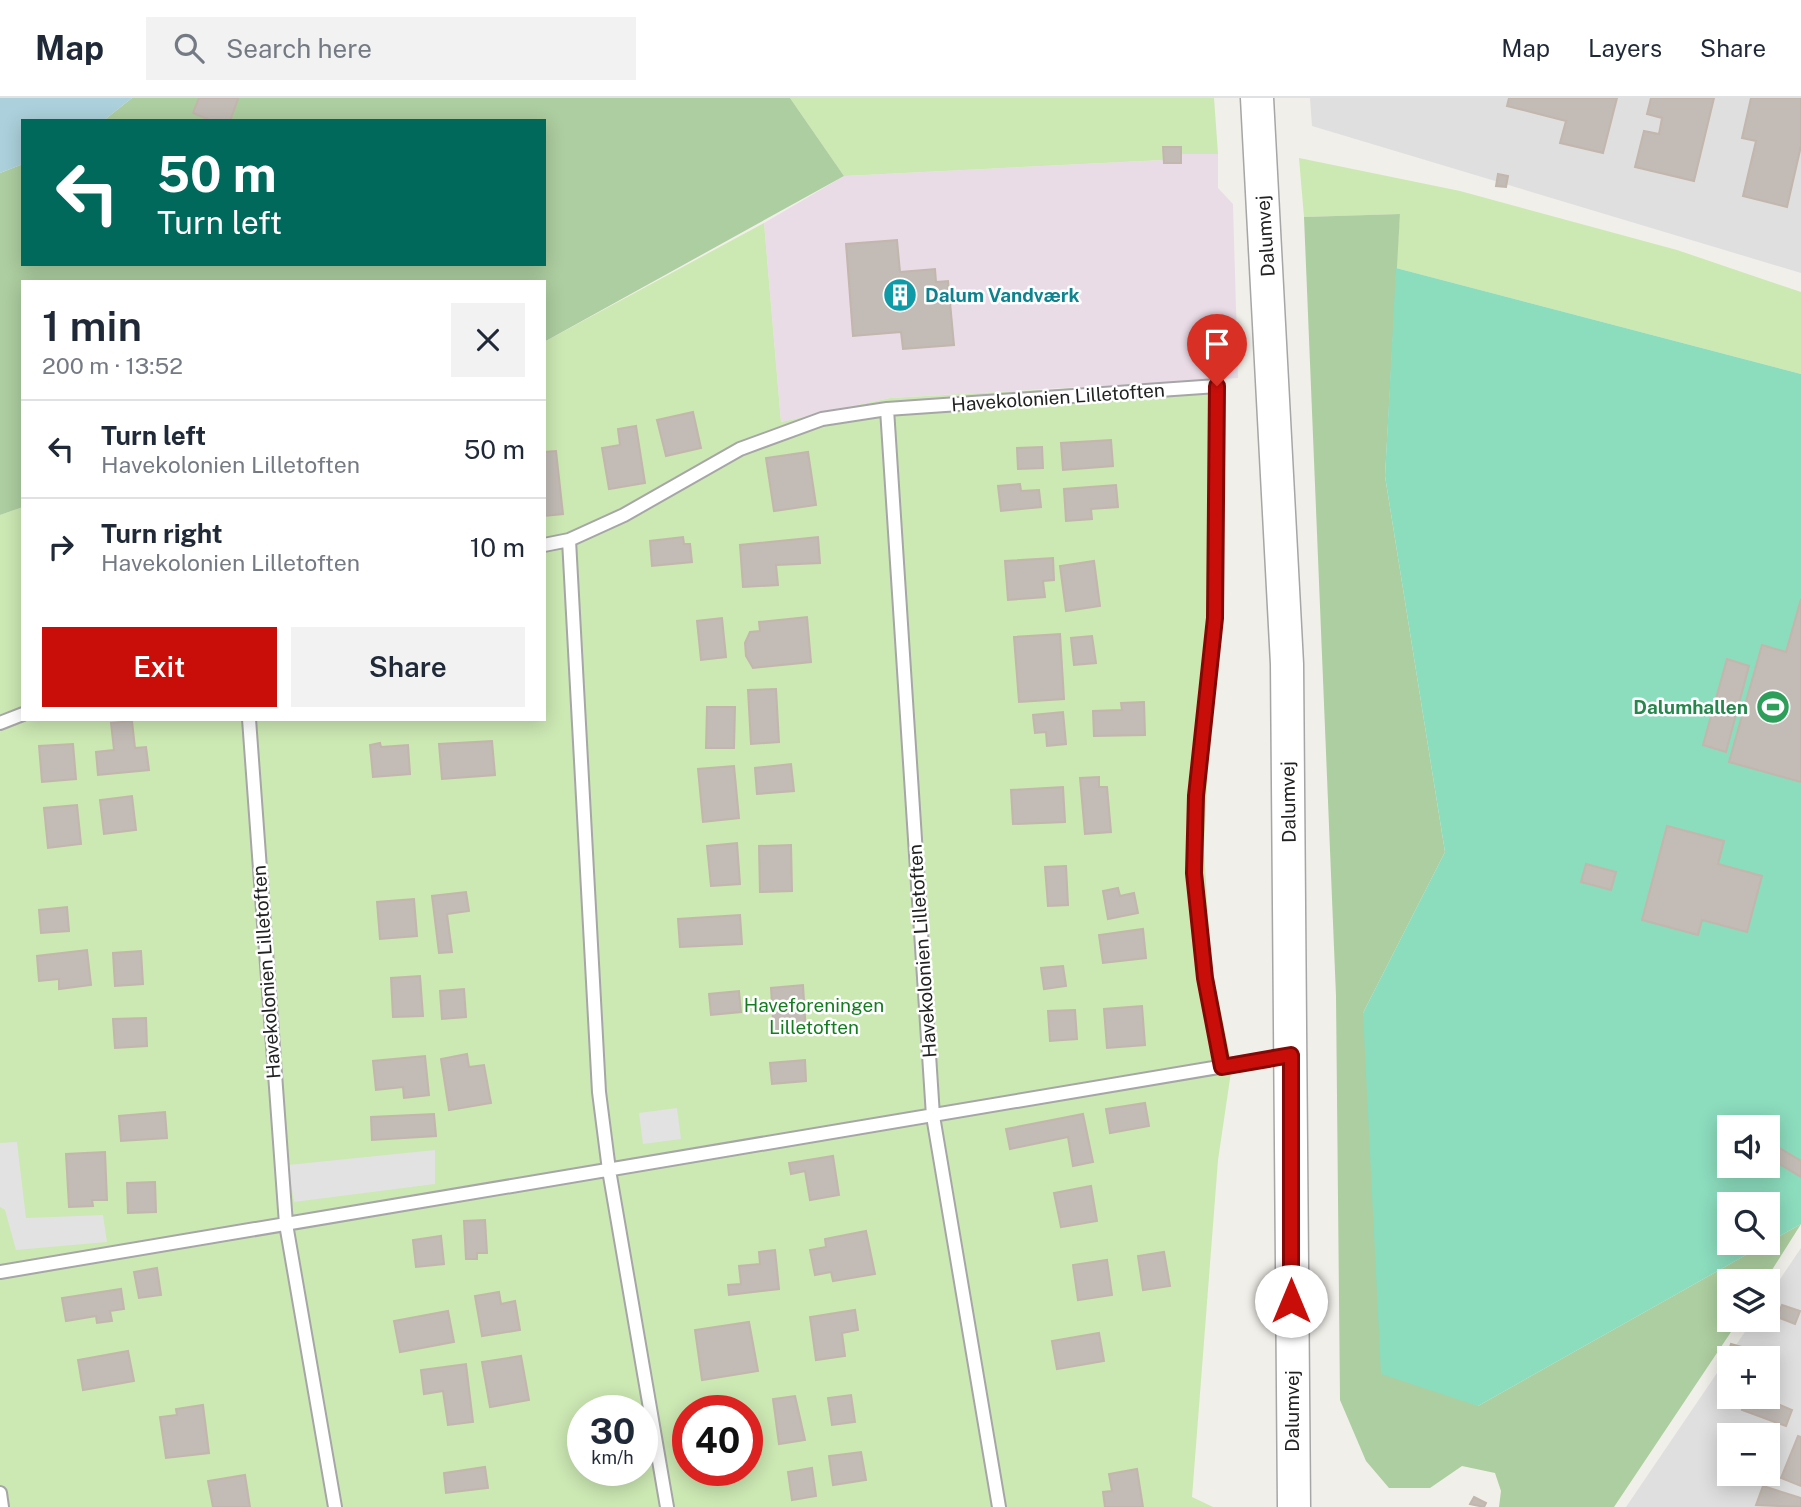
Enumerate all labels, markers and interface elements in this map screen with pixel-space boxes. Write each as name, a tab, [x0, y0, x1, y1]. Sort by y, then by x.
search box	[146, 17, 636, 80]
text: Map	[35, 29, 104, 67]
icon: search	[170, 29, 208, 67]
text: Search here	[226, 33, 372, 64]
text: Map	[1501, 34, 1550, 62]
text: Layers	[1588, 34, 1662, 62]
text: Share	[1700, 34, 1766, 62]
text: 50 m	[157, 145, 277, 203]
icon: left	[42, 147, 133, 238]
street label: Dalumvej	[1251, 195, 1279, 277]
text: Turn left	[157, 204, 282, 241]
building icon: Dalum Vandværk	[881, 276, 919, 314]
place label: Dalum Vandværk	[925, 284, 1080, 306]
text: 1 min	[42, 301, 142, 350]
button: close	[451, 303, 525, 377]
pin	[1187, 314, 1247, 386]
icon: arrive	[1198, 325, 1236, 363]
text: 200 m · 13:52	[42, 352, 183, 379]
street label: Havekolonien Lilletoften	[950, 379, 1166, 415]
text: Turn left	[101, 420, 206, 451]
icon: left	[42, 430, 80, 468]
text: 50 m	[464, 434, 525, 465]
text: Havekolonien Lilletoften	[101, 451, 360, 478]
text: Turn right	[101, 518, 223, 549]
icon: right	[42, 528, 80, 566]
text: 10 m	[470, 532, 525, 563]
text: Havekolonien Lilletoften	[101, 549, 360, 576]
button: Exit	[42, 627, 277, 707]
button: Share	[291, 627, 525, 707]
sports icon: Dalumhallen	[1754, 688, 1792, 726]
place label: Dalumhallen	[1633, 696, 1748, 718]
street label: Dalumvej	[1276, 761, 1300, 843]
street label: Havekolonien Lilletoften	[904, 843, 940, 1059]
street label: Havekolonien Lilletoften	[248, 864, 284, 1080]
park label: Haveforeningen Lilletoften	[744, 994, 884, 1038]
map controls	[1717, 1115, 1780, 1486]
button: sound	[1717, 1115, 1780, 1178]
button: search	[1717, 1192, 1780, 1255]
position arrow	[1254, 1264, 1328, 1338]
button: layers	[1717, 1269, 1780, 1332]
button: +	[1717, 1346, 1780, 1409]
street label: Dalumvej	[1281, 1370, 1303, 1452]
speed limit sign: 40	[672, 1395, 763, 1486]
text: 30	[590, 1411, 635, 1452]
button: −	[1717, 1423, 1780, 1486]
text: km/h	[591, 1447, 634, 1468]

